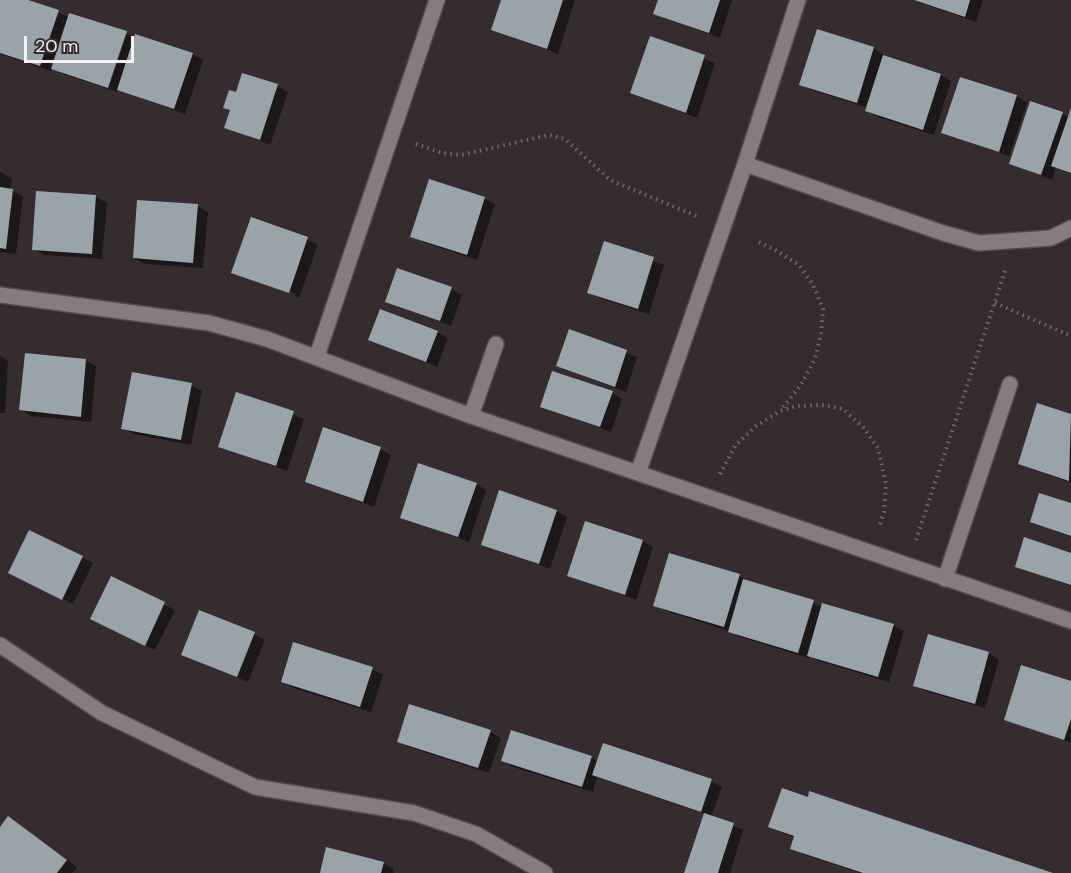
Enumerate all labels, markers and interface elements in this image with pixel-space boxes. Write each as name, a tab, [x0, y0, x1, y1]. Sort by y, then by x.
scale bar	[27, 24, 136, 62]
text: 20 m	[35, 34, 78, 58]

